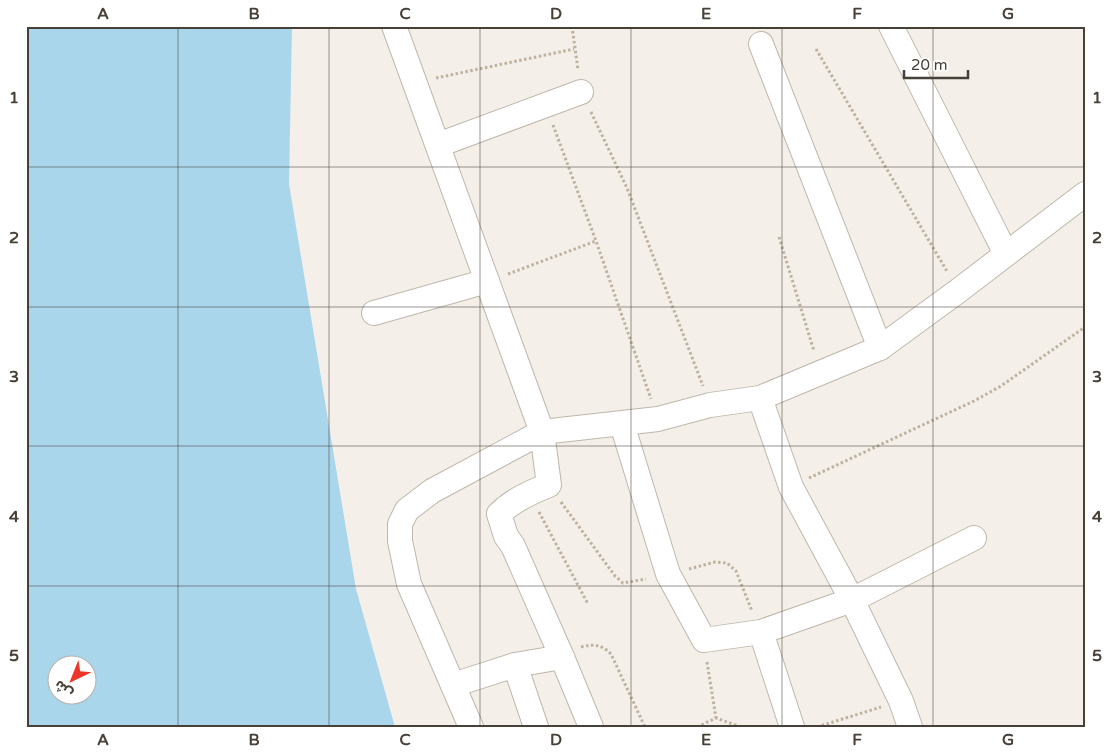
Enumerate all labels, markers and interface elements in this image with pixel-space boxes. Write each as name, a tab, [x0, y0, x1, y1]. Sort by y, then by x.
text: A	[97, 4, 109, 24]
text: B	[248, 4, 260, 24]
text: C	[399, 4, 411, 24]
text: D	[550, 4, 562, 24]
text: E	[701, 4, 711, 24]
text: F	[852, 4, 862, 24]
text: G	[1002, 4, 1014, 24]
scale bar	[904, 48, 967, 80]
text: 20 m	[911, 56, 948, 74]
text: 1	[9, 88, 19, 108]
text: 1	[1092, 88, 1102, 108]
text: 2	[9, 228, 19, 248]
text: 2	[1092, 228, 1102, 248]
text: 3	[9, 367, 19, 387]
text: 3	[1092, 367, 1102, 387]
text: 4	[9, 507, 19, 527]
text: 4	[1092, 507, 1102, 527]
text: 5	[9, 646, 19, 666]
text: 5	[1092, 646, 1102, 666]
north arrow	[48, 656, 98, 706]
text: ش	[51, 676, 76, 702]
text: A	[97, 730, 109, 750]
text: B	[248, 730, 260, 750]
text: C	[399, 730, 411, 750]
text: D	[550, 730, 562, 750]
text: E	[701, 730, 711, 750]
text: F	[852, 730, 862, 750]
text: G	[1002, 730, 1014, 750]

